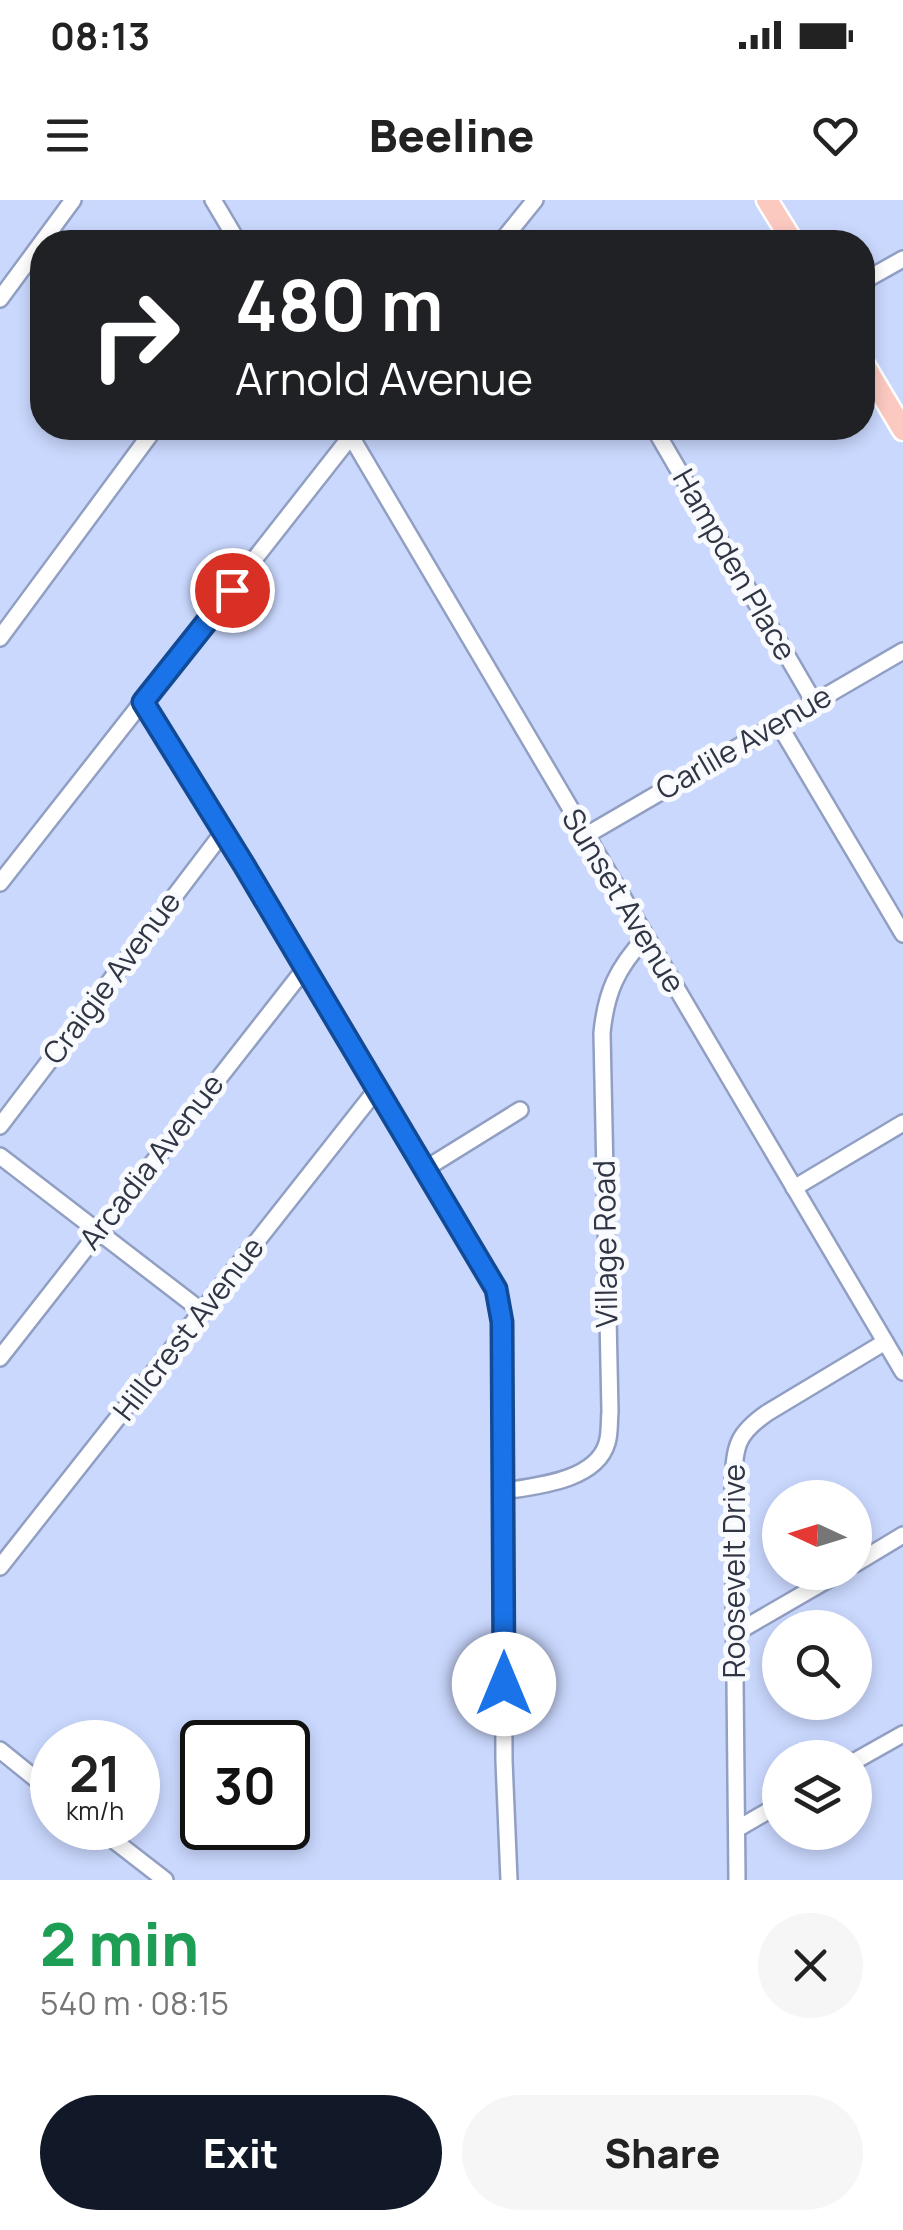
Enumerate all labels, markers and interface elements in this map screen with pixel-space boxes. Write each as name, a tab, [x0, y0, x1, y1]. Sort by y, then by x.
text: 08:13	[50, 9, 150, 61]
text: Beeline	[369, 104, 534, 166]
icon: menu	[40, 108, 95, 163]
icon: heart	[808, 108, 863, 163]
text: 480 m	[235, 256, 443, 352]
icon: right	[70, 270, 200, 400]
text: Arnold Avenue	[235, 347, 533, 409]
street label: Hampden Place	[664, 461, 807, 667]
pin	[190, 548, 275, 633]
icon: arrive	[205, 563, 260, 618]
street label: Carlile Avenue	[648, 675, 838, 809]
street label: Sunset Avenue	[553, 800, 695, 1000]
street label: Craigie Avenue	[32, 882, 189, 1072]
street label: Arcadia Avenue	[69, 1065, 232, 1258]
street label: Village Road	[583, 1160, 626, 1328]
street label: Hillcrest Avenue	[103, 1228, 273, 1428]
street label: Roosevelt Drive	[713, 1464, 754, 1678]
north arrow	[762, 1480, 872, 1590]
map controls	[762, 1480, 872, 1850]
button: search	[762, 1610, 872, 1720]
position arrow	[452, 1632, 556, 1736]
speed limit sign: 30	[180, 1720, 310, 1850]
text: 21	[69, 1739, 121, 1807]
button: layers	[762, 1740, 872, 1850]
text: km/h	[66, 1793, 124, 1828]
text: 2 min	[40, 1902, 199, 1984]
button: close	[758, 1913, 863, 2018]
text: 540 m · 08:15	[40, 1981, 229, 2025]
button: Exit	[40, 2095, 442, 2210]
button: Share	[462, 2095, 863, 2210]

